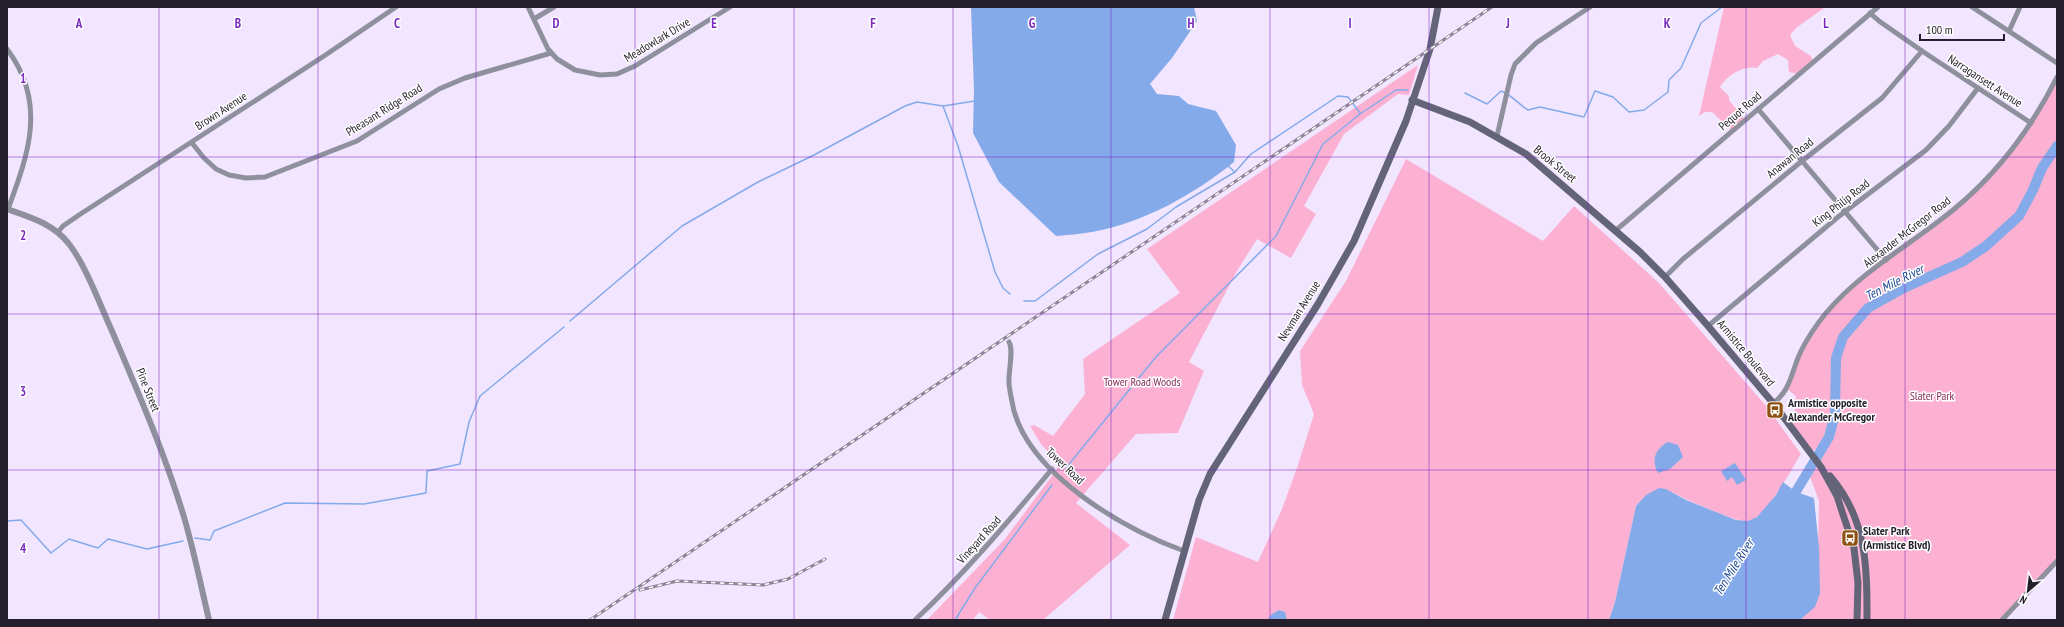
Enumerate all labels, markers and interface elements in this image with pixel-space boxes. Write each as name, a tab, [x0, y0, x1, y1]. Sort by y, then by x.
street label: Meadowlark Drive	[621, 14, 693, 65]
text: A	[75, 15, 83, 32]
text: B	[235, 15, 241, 32]
text: C	[394, 15, 400, 32]
text: D	[553, 15, 560, 32]
text: E	[711, 15, 717, 32]
text: F	[870, 15, 876, 32]
text: G	[1029, 15, 1036, 32]
text: H	[1188, 15, 1195, 32]
text: I	[1348, 15, 1352, 32]
text: J	[1505, 15, 1510, 32]
text: K	[1664, 15, 1671, 32]
text: L	[1823, 15, 1829, 32]
scale bar	[1920, 16, 2004, 42]
text: 100 m	[1926, 22, 1953, 37]
street label: Narragansett Avenue	[1945, 51, 2025, 110]
text: 1	[20, 70, 26, 87]
street label: Pheasant Ridge Road	[343, 80, 425, 139]
street label: Brown Avenue	[192, 88, 250, 133]
street label: Pequot Road	[1715, 88, 1764, 133]
street label: Anawan Road	[1763, 134, 1816, 181]
street label: Brook Street	[1531, 142, 1580, 186]
street label: King Philip Road	[1809, 176, 1872, 230]
street label: Alexander McGregor Road	[1860, 193, 1953, 270]
text: 2	[20, 227, 26, 244]
water label: Ten Mile River	[1862, 259, 1929, 304]
street label: Newman Avenue	[1274, 278, 1323, 344]
street label: Armistice Boulevard	[1714, 316, 1779, 389]
street label: Pine Street	[133, 366, 164, 414]
park label: Tower Road Woods	[1103, 374, 1181, 389]
text: 3	[20, 383, 26, 400]
park label: Slater Park	[1910, 388, 1955, 403]
place label: Armistice opposite Alexander McGregor	[1787, 395, 1875, 424]
bus stop icon: Armistice opposite Alexander McGregor	[1765, 400, 1785, 420]
street label: Tower Road	[1043, 444, 1088, 487]
street label: Vineyard Road	[953, 513, 1004, 567]
place label: Slater Park (Armistice Blvd)	[1863, 523, 1931, 552]
bus stop icon: Slater Park (Armistice Blvd)	[1840, 528, 1860, 548]
water label: Ten Mile River	[1709, 534, 1759, 599]
text: 4	[20, 540, 27, 557]
north arrow	[2008, 571, 2048, 611]
text: N	[2017, 592, 2029, 607]

